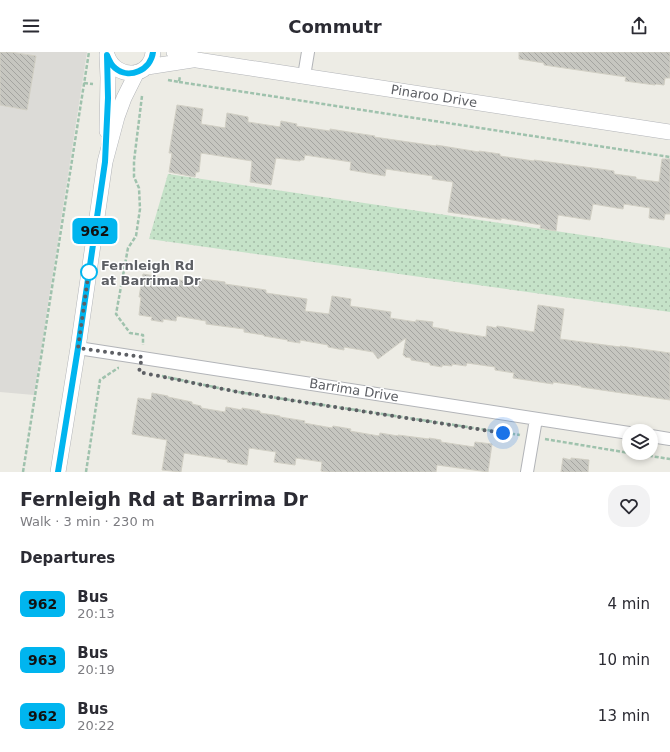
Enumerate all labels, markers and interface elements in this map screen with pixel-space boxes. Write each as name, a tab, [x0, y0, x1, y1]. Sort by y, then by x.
icon: menu	[20, 15, 42, 37]
icon: share	[628, 15, 650, 37]
text: Commutr	[288, 16, 382, 37]
street label: Pinaroo Drive	[390, 82, 478, 110]
line badge: 962	[72, 218, 118, 244]
text: 962	[80, 223, 110, 239]
place label: Fernleigh Rd at Barrima Dr	[101, 258, 201, 288]
marker: Fernleigh Rd at Barrima Dr	[80, 263, 98, 281]
street label: Barrima Drive	[308, 376, 400, 404]
your location	[493, 423, 513, 443]
map controls	[622, 424, 658, 460]
button: layers	[622, 424, 658, 460]
button: heart	[608, 485, 650, 527]
text: Fernleigh Rd at Barrima Dr	[20, 488, 308, 510]
text: Walk · 3 min · 230 m	[20, 514, 154, 529]
text: Departures	[20, 549, 115, 567]
text: Bus	[77, 588, 108, 606]
text: 4 min	[607, 595, 650, 613]
text: 962	[28, 596, 57, 612]
text: 20:13	[77, 606, 115, 621]
text: Bus	[77, 644, 108, 662]
text: 10 min	[598, 651, 650, 669]
text: 963	[28, 652, 57, 668]
text: 20:19	[77, 662, 115, 677]
text: Bus	[77, 700, 108, 718]
text: 13 min	[598, 707, 650, 725]
text: 962	[28, 708, 57, 724]
text: 20:22	[77, 718, 115, 733]

